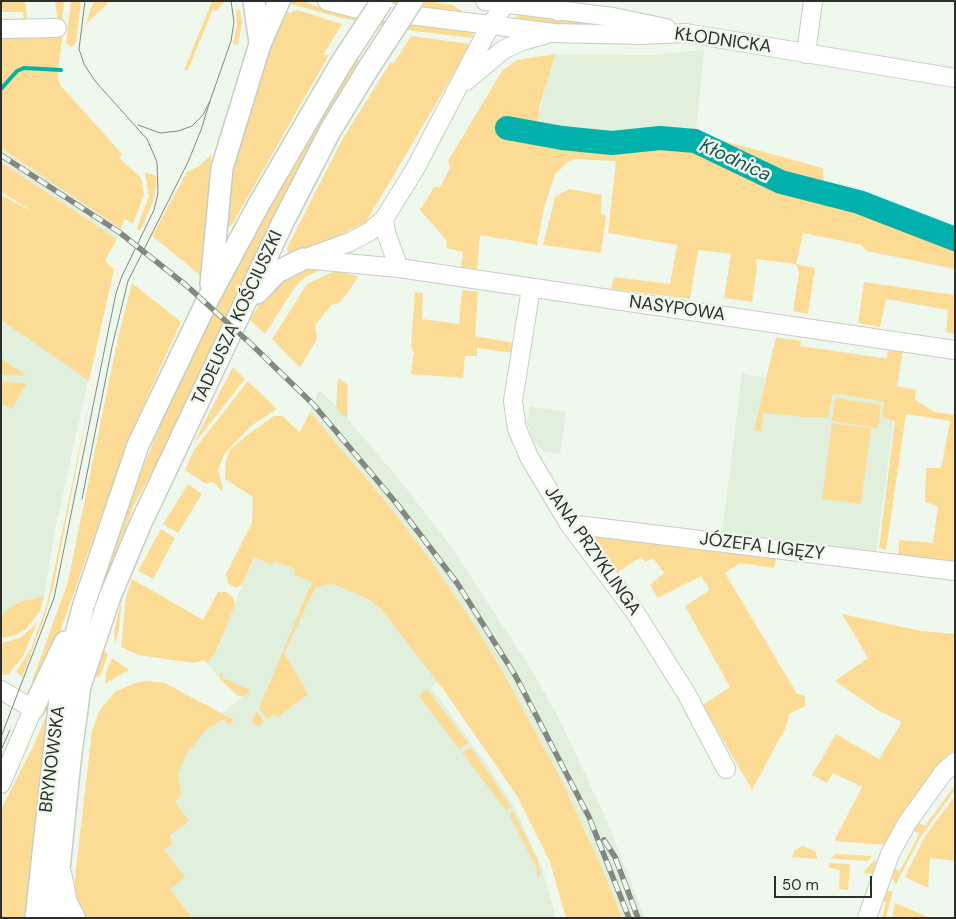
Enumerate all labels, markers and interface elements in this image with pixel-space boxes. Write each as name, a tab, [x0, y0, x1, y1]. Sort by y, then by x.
street label: KŁODNICKA	[673, 24, 773, 58]
water label: Kłodnica	[696, 135, 774, 187]
street label: TADEUSZA KOŚCIUSZKI	[188, 227, 288, 409]
street label: NASYPOWA	[628, 292, 726, 326]
street label: JANA PRZYKLINGA	[539, 482, 645, 620]
street label: JÓZEFA LIGĘZY	[698, 529, 826, 565]
street label: BRYNOWSKA	[36, 704, 70, 814]
scale bar	[776, 866, 874, 898]
text: 50 m	[782, 875, 819, 895]

